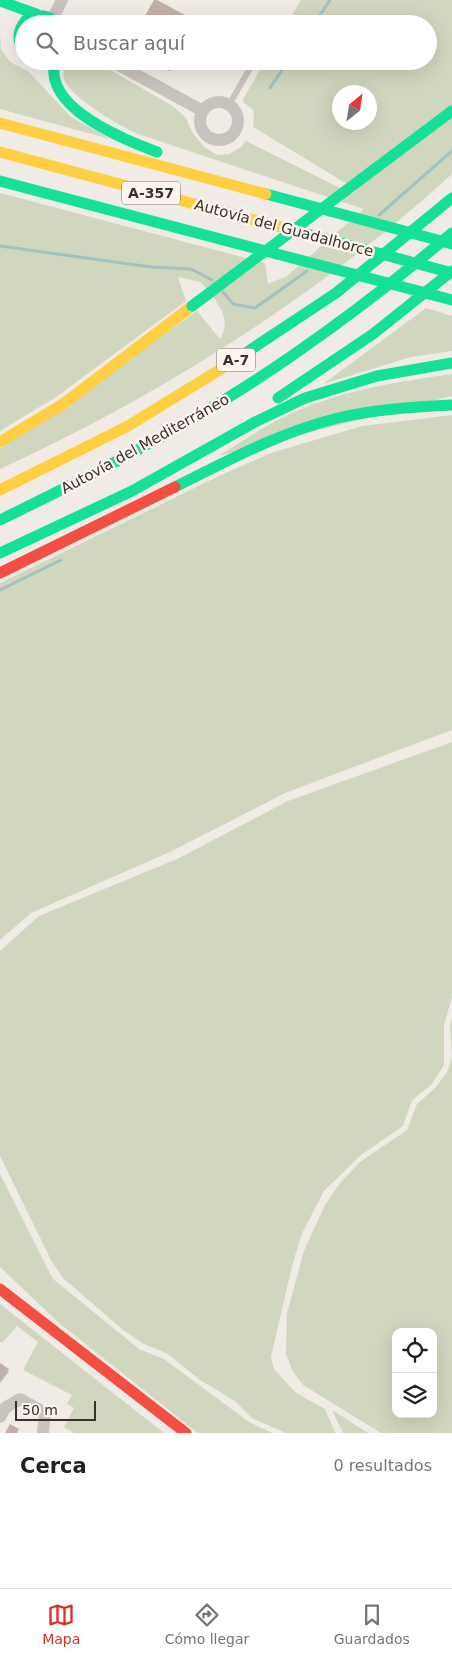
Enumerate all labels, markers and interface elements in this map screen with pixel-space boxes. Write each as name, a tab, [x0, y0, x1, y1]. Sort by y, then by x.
search box	[15, 15, 437, 70]
icon: search	[33, 29, 61, 57]
text: Buscar aquí	[73, 32, 185, 54]
north arrow	[332, 85, 377, 130]
road number: A-357	[122, 182, 180, 204]
street label: Autovía del Guadalhorce	[192, 195, 376, 261]
road number: A-7	[217, 348, 255, 372]
street label: Autovía del Mediterráneo	[58, 390, 232, 498]
map controls	[392, 1328, 437, 1418]
button: locate	[392, 1328, 437, 1373]
button: layers	[392, 1373, 437, 1418]
scale bar	[15, 1398, 96, 1421]
text: 50 m	[22, 1402, 58, 1418]
text: Cerca	[20, 1454, 87, 1478]
text: 0 resultados	[333, 1456, 432, 1475]
tab: Mapa	[42, 1601, 80, 1647]
tab: Cómo llegar	[165, 1601, 249, 1647]
tab: Guardados	[334, 1601, 410, 1647]

